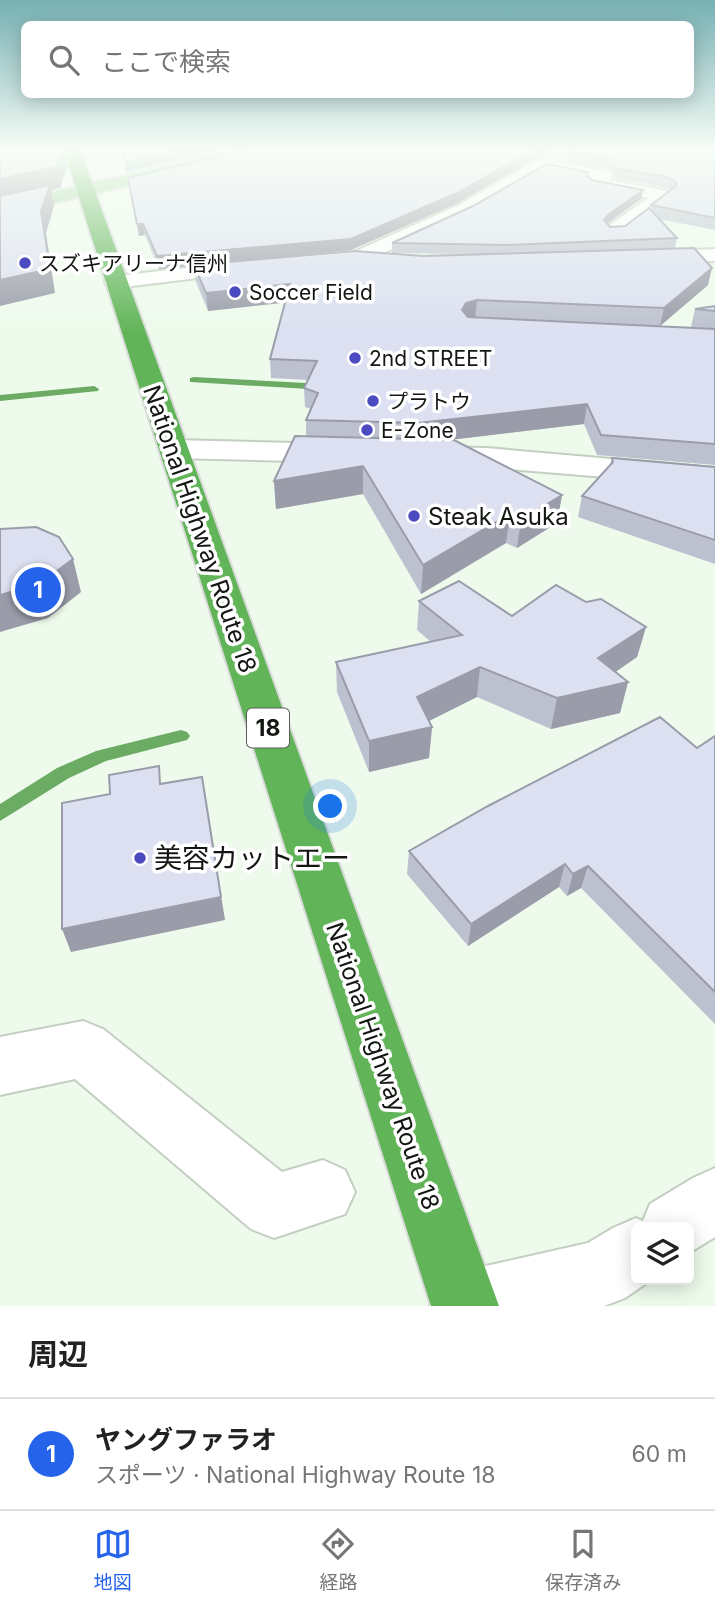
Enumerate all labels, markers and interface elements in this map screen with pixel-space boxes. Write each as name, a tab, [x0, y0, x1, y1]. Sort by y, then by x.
search box	[21, 21, 694, 98]
icon: search	[45, 41, 83, 79]
text: ここで検索	[101, 46, 231, 77]
place label: スズキアリーナ信州	[39, 251, 228, 276]
marker: スズキアリーナ信州	[17, 255, 33, 271]
place label: Soccer Field	[249, 280, 373, 305]
marker: Soccer Field	[227, 284, 243, 300]
place label: 2nd STREET	[369, 346, 492, 371]
marker: 2nd STREET	[347, 350, 363, 366]
street label: National Highway Route 18	[137, 381, 263, 677]
place label: プラトウ	[387, 389, 471, 414]
marker: プラトウ	[365, 393, 381, 409]
place label: E-Zone	[381, 418, 454, 443]
marker: E-Zone	[359, 422, 375, 438]
place label: Steak Asuka	[428, 502, 569, 531]
marker: Steak Asuka	[406, 508, 422, 524]
pin: 1	[15, 564, 61, 616]
road number: 18	[247, 708, 289, 748]
your location	[313, 789, 347, 823]
place label: 美容カットエー	[154, 841, 350, 875]
marker: 美容カットエー	[132, 850, 148, 866]
street label: National Highway Route 18	[320, 918, 446, 1214]
map controls	[631, 1222, 694, 1285]
button: layers	[631, 1222, 694, 1285]
text: 周辺	[28, 1336, 88, 1372]
text: ヤングファラオ	[95, 1424, 277, 1455]
text: 1	[46, 1440, 56, 1468]
text: 60 m	[632, 1440, 687, 1468]
text: スポーツ · National Highway Route 18	[95, 1461, 496, 1489]
tab: 地図	[94, 1525, 132, 1594]
tab: 経路	[319, 1525, 357, 1594]
tab: 保存済み	[545, 1525, 621, 1594]

